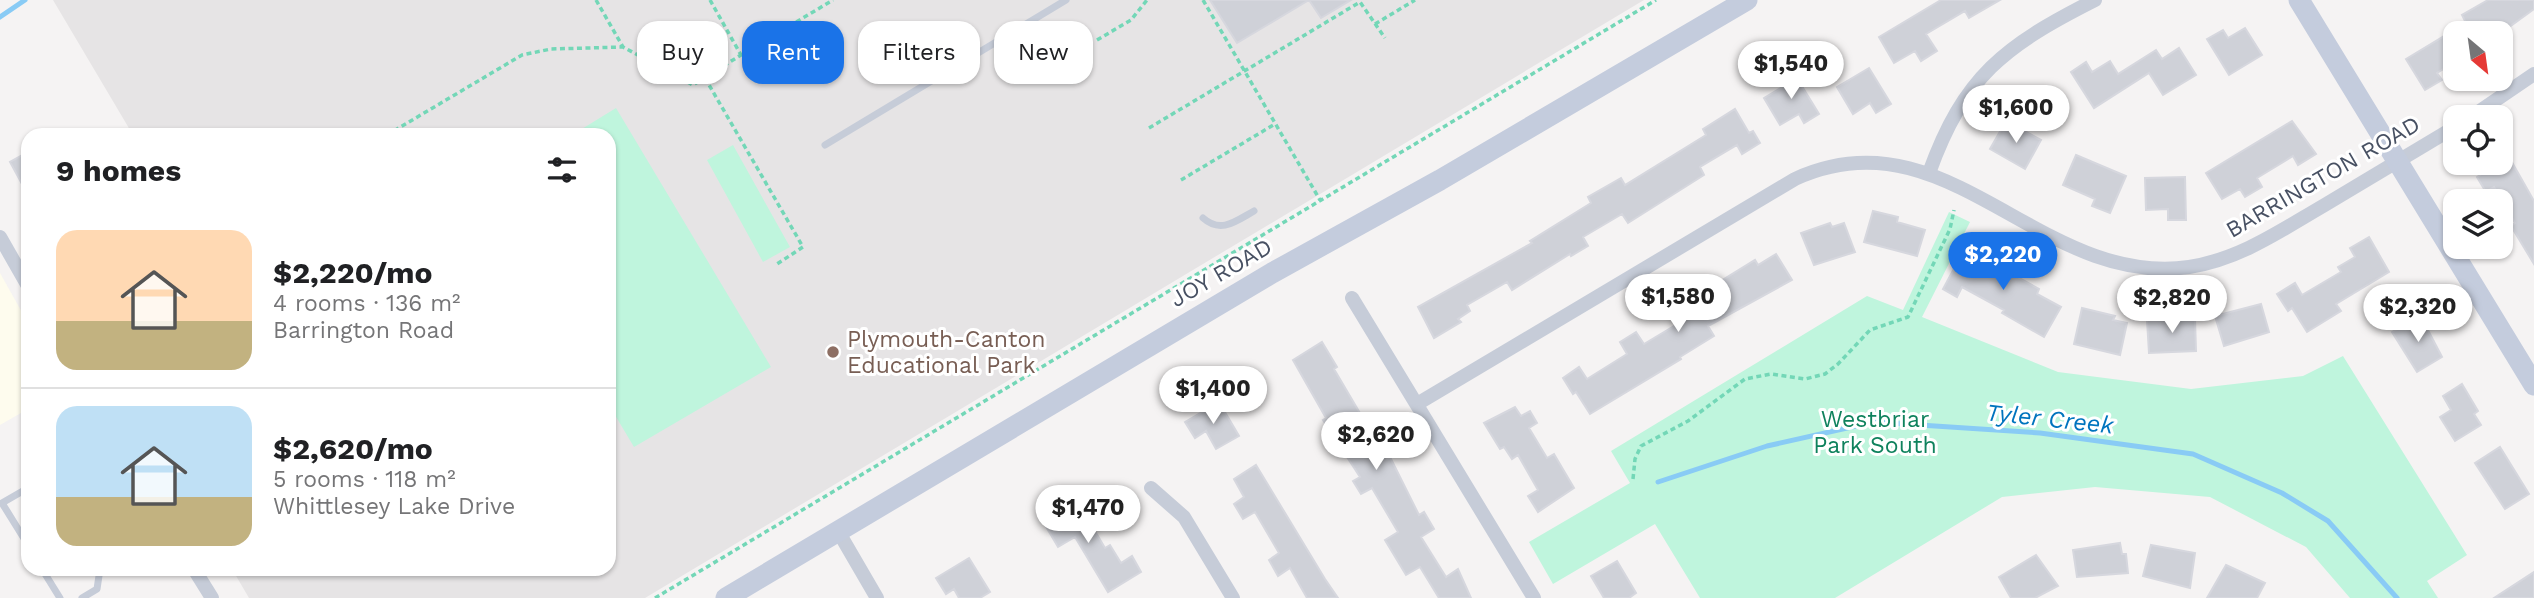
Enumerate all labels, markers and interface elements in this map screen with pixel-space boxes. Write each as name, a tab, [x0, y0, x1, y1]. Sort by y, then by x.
chip: Buy	[637, 21, 728, 84]
chip: Rent	[742, 21, 844, 84]
chip: Filters	[858, 21, 980, 84]
chip: New	[994, 21, 1093, 84]
north arrow	[2443, 21, 2513, 91]
map controls	[2443, 21, 2513, 259]
pin: $1,540	[1734, 42, 1848, 101]
text: $1,540	[1754, 50, 1828, 77]
pin: $1,600	[1959, 86, 2073, 145]
text: $1,600	[1979, 94, 2053, 121]
button: locate	[2443, 105, 2513, 175]
street label: BARRINGTON ROAD	[2221, 110, 2425, 244]
icon: filters	[543, 151, 581, 189]
text: 9 homes	[56, 153, 181, 188]
button: layers	[2443, 189, 2513, 259]
pin: $2,220	[1946, 232, 2060, 292]
street label: JOY ROAD	[1165, 233, 1277, 313]
text: $2,220	[1964, 241, 2042, 268]
text: $2,220/mo	[273, 255, 432, 290]
icon: home	[112, 258, 196, 342]
pin: $1,580	[1621, 274, 1735, 334]
pin: $2,820	[2115, 276, 2229, 335]
text: $1,580	[1641, 283, 1715, 310]
text: $2,820	[2133, 284, 2211, 311]
pin: $2,320	[2361, 284, 2475, 344]
text: 4 rooms · 136 m²	[273, 290, 461, 317]
text: $2,320	[2379, 293, 2457, 320]
text: Barrington Road	[273, 317, 454, 344]
place label: Plymouth-Canton Educational Park	[847, 326, 1045, 379]
marker: Plymouth-Canton Educational Park	[825, 344, 841, 360]
pin: $1,400	[1156, 366, 1270, 426]
text: $1,400	[1175, 375, 1251, 402]
water label: Tyler Creek	[1985, 398, 2116, 440]
park label: Westbriar Park South	[1813, 406, 1937, 459]
pin: $2,620	[1319, 412, 1433, 472]
text: $2,620	[1337, 421, 1415, 448]
text: $2,620/mo	[273, 431, 433, 466]
icon: home	[112, 434, 196, 518]
text: 5 rooms · 118 m²	[273, 466, 456, 493]
pin: $1,470	[1031, 486, 1145, 545]
text: Whittlesey Lake Drive	[273, 493, 515, 520]
text: $1,470	[1051, 494, 1125, 521]

